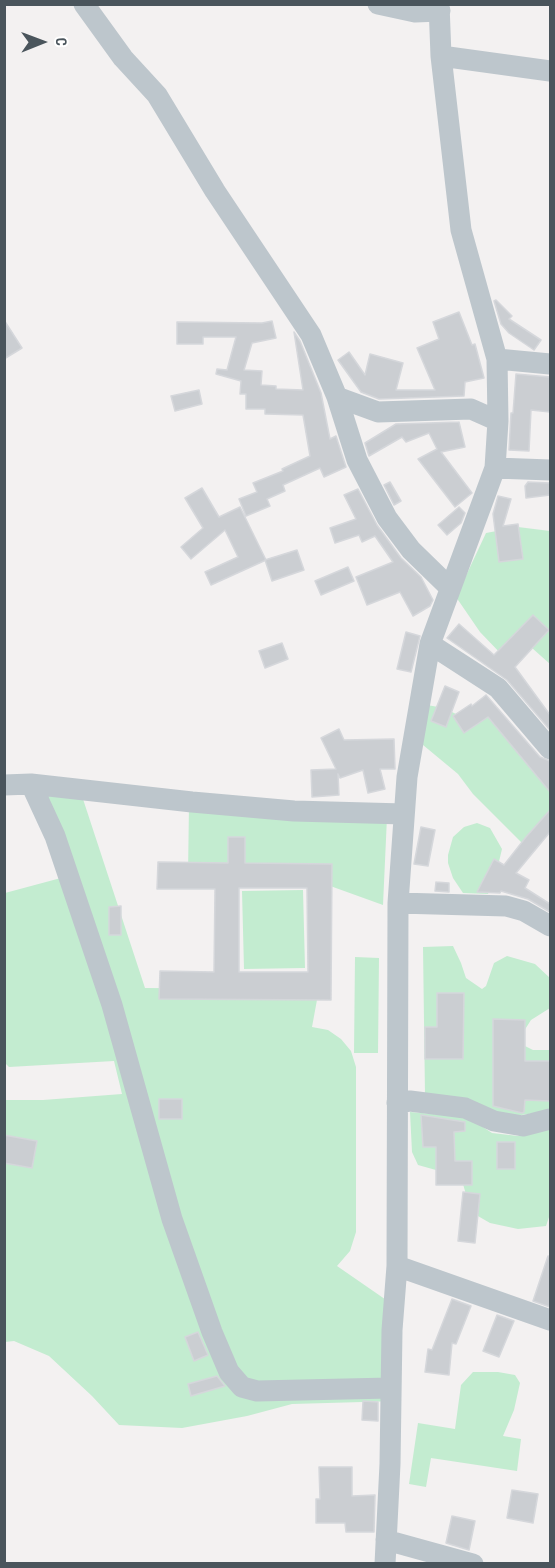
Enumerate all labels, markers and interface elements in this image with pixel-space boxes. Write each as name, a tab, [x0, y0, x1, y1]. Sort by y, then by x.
north arrow	[12, 12, 72, 72]
text: С	[51, 37, 70, 46]

